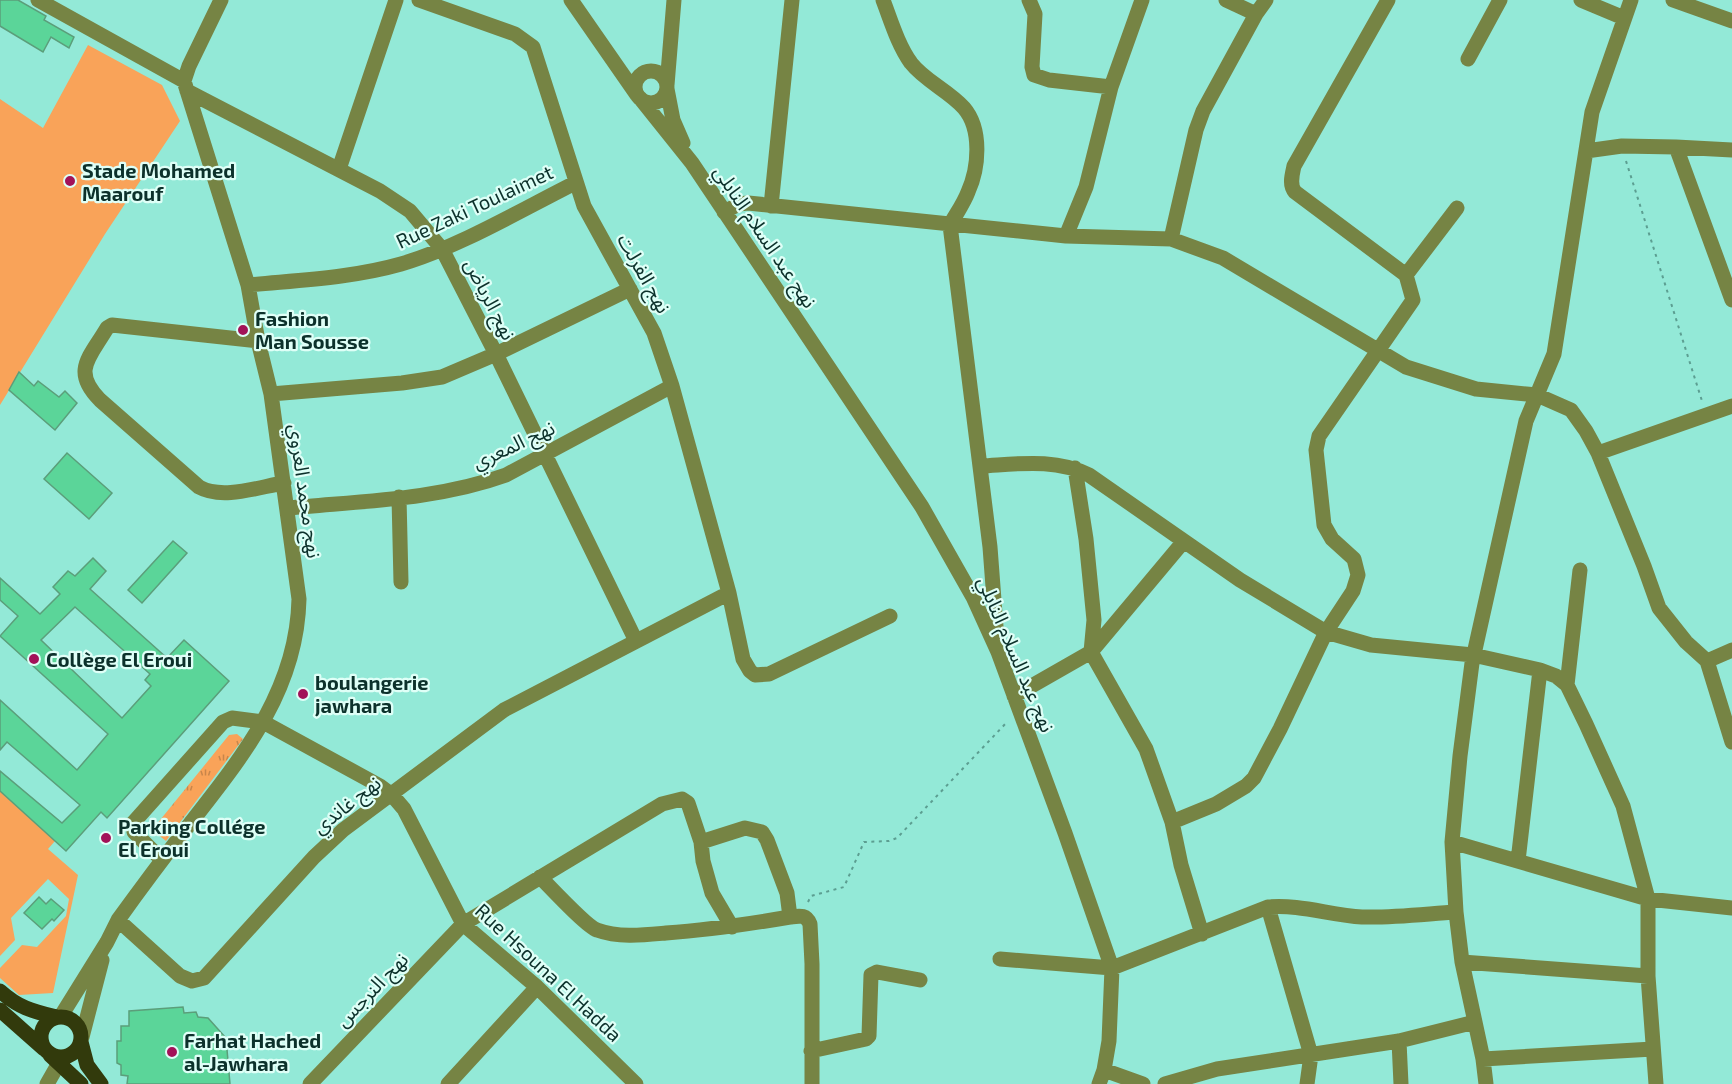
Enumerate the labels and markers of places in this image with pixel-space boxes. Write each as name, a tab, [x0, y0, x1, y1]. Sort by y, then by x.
place label: Stade Mohamed Maarouf	[82, 158, 235, 205]
marker: Stade Mohamed Maarouf	[63, 174, 77, 188]
place label: Fashion Man Sousse	[255, 306, 369, 353]
marker: Fashion Man Sousse	[236, 323, 250, 337]
place label: Collège El Eroui	[46, 647, 192, 671]
marker: Collège El Eroui	[27, 652, 41, 666]
place label: boulangerie jawhara	[315, 670, 429, 717]
marker: boulangerie jawhara	[296, 687, 310, 701]
place label: Parking Collége El Eroui	[118, 814, 266, 861]
marker: Parking Collége El Eroui	[99, 831, 113, 845]
place label: Farhat Hached al-Jawhara	[184, 1028, 321, 1075]
marker: Farhat Hached al-Jawhara	[165, 1045, 179, 1059]

